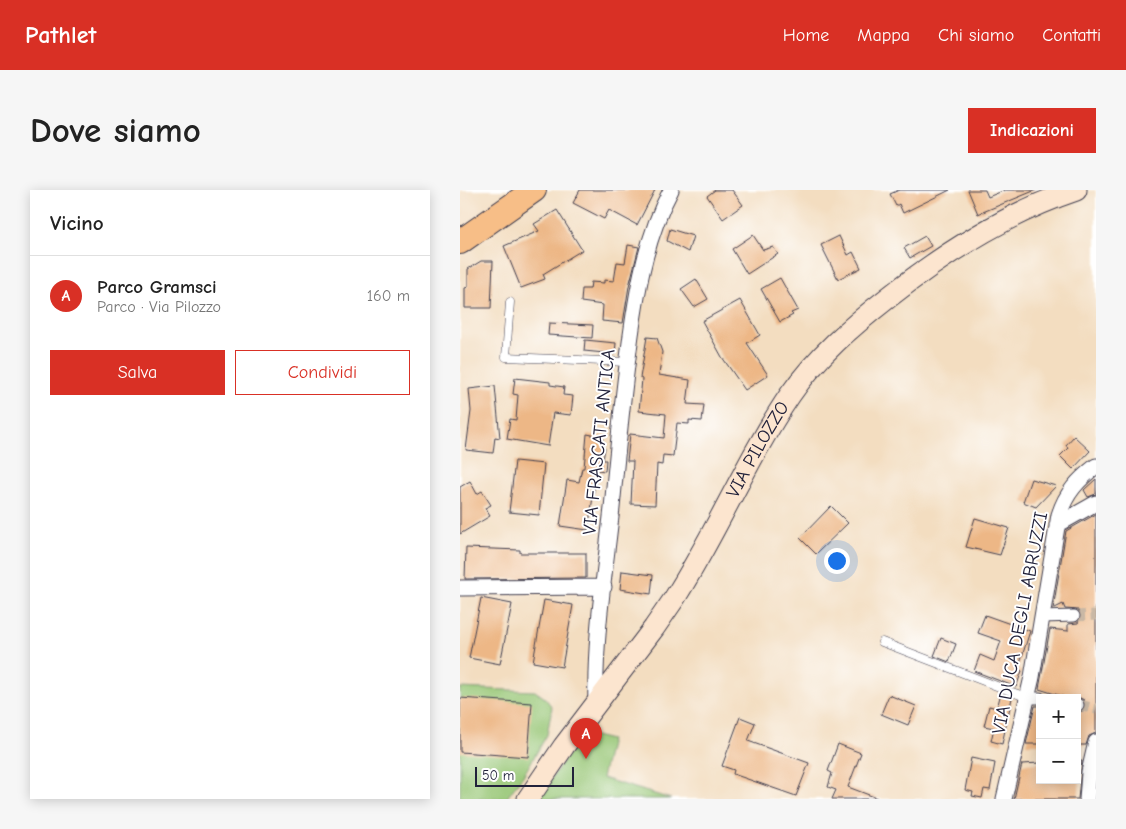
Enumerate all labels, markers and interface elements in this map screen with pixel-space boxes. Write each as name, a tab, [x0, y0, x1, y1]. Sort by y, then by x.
text: Pathlet	[25, 21, 96, 49]
text: Home	[783, 25, 829, 46]
text: Mappa	[857, 25, 910, 46]
text: Chi siamo	[938, 25, 1014, 46]
text: Contatti	[1042, 25, 1101, 46]
button: Indicazioni	[968, 108, 1096, 153]
text: Dove siamo	[30, 110, 201, 151]
text: Vicino	[50, 211, 104, 235]
text: Parco Gramsci	[97, 276, 217, 298]
text: A	[62, 287, 70, 305]
text: 160 m	[367, 287, 410, 305]
text: Parco · Via Pilozzo	[97, 298, 221, 316]
street label: VIA FRASCATI ANTICA	[578, 348, 620, 536]
button: Salva	[50, 350, 225, 395]
button: Condividi	[235, 350, 410, 395]
street label: VIA PILOZZO	[722, 397, 794, 502]
street label: VIA DUCA DEGLI ABRUZZI	[988, 510, 1052, 736]
your location	[824, 548, 850, 574]
map controls	[1036, 694, 1081, 784]
button: +	[1036, 694, 1081, 739]
pin: A	[570, 718, 602, 759]
button: −	[1036, 739, 1081, 784]
scale bar	[475, 764, 574, 787]
text: 50 m	[482, 767, 514, 784]

